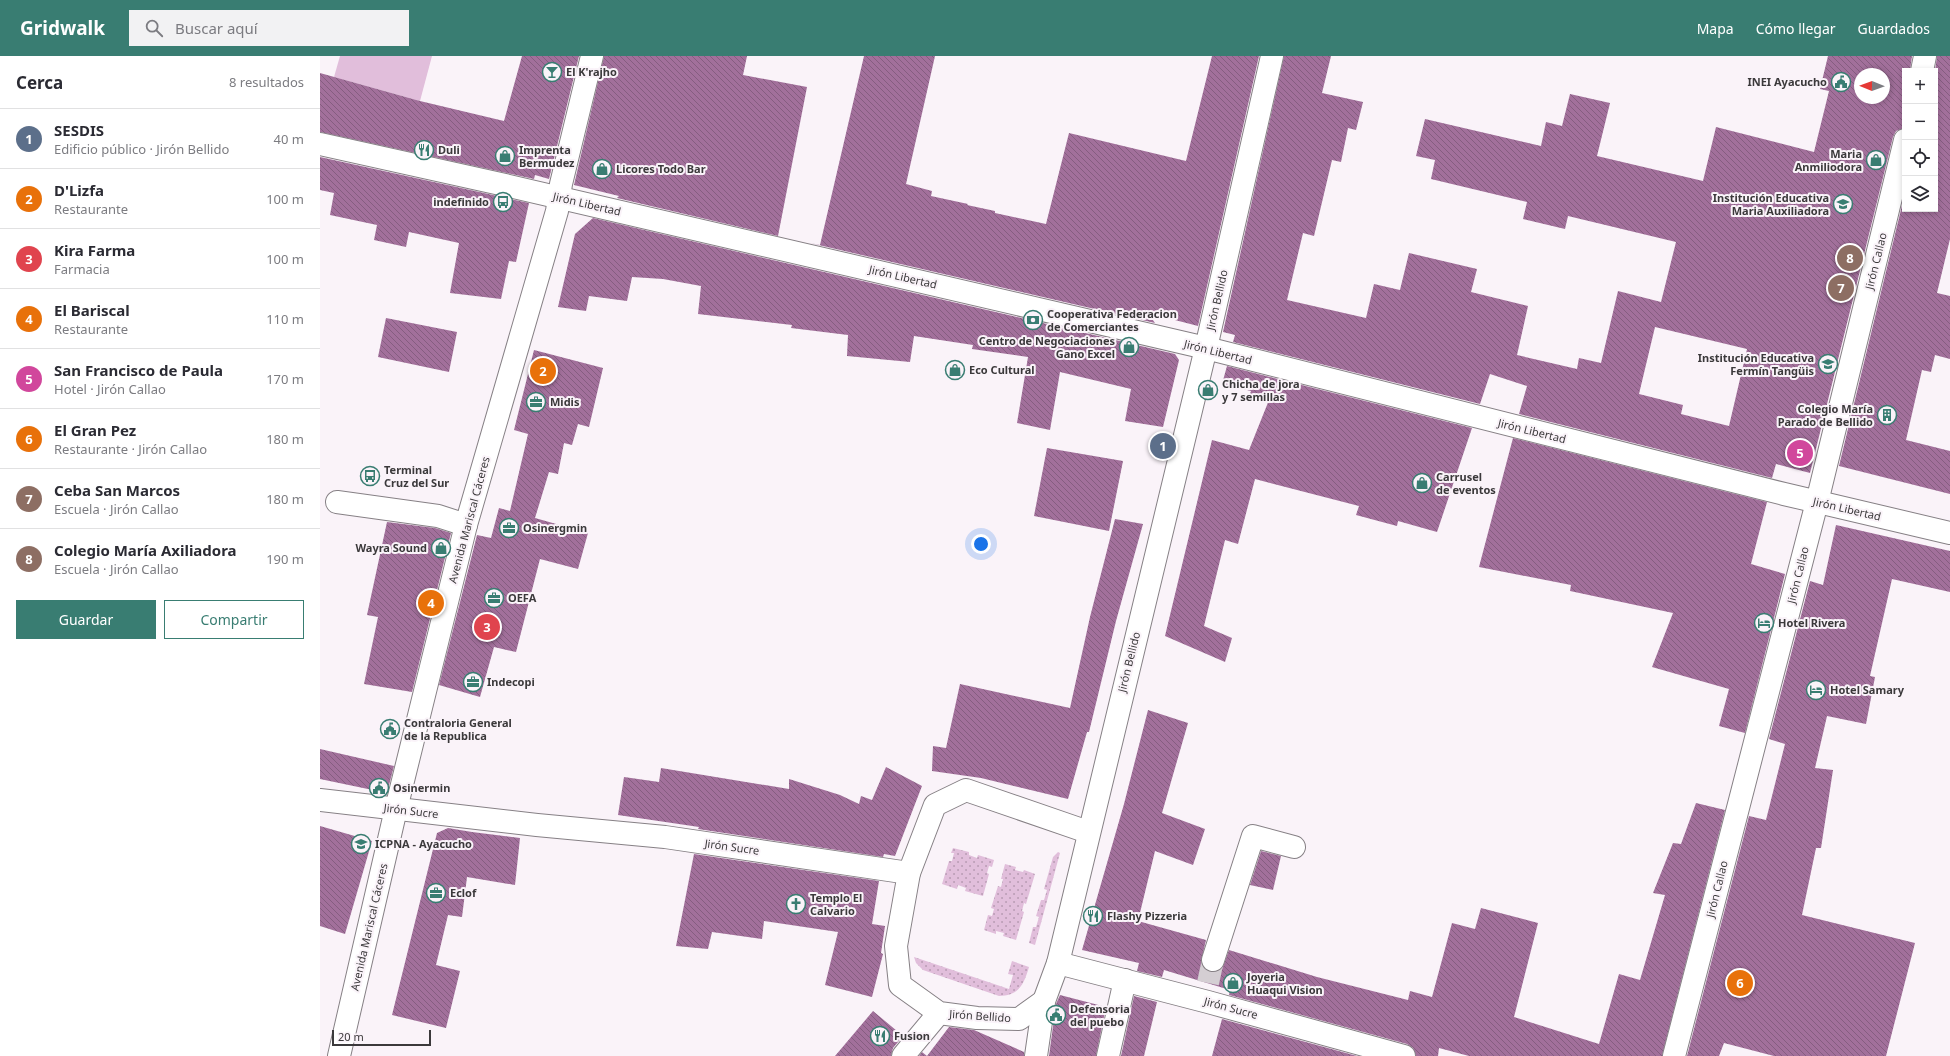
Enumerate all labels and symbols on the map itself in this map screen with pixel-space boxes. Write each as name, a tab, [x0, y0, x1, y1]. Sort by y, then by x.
bar icon: El K'rajho	[541, 61, 563, 83]
place label: El K'rajho	[566, 64, 617, 79]
north arrow	[1854, 68, 1890, 104]
public building icon: INEI Ayacucho	[1830, 71, 1852, 93]
place label: INEI Ayacucho	[1747, 74, 1827, 89]
restaurant icon: Duli	[413, 139, 435, 161]
place label: Duli	[438, 142, 460, 157]
place label: Imprenta Bermudez	[519, 142, 575, 170]
shop icon: Imprenta Bermudez	[494, 145, 516, 167]
place label: Maria Anmiliodora	[1795, 146, 1862, 174]
shop icon: Maria Anmiliodora	[1865, 149, 1887, 171]
shop icon: Licores Todo Bar	[591, 158, 613, 180]
place label: Licores Todo Bar	[616, 161, 706, 176]
street label: Jirón Libertad	[551, 188, 623, 219]
place label: Institución Educativa Maria Auxiliadora	[1713, 190, 1829, 218]
bus stop icon: indefinido	[492, 191, 514, 213]
school or university icon: Institución Educativa Maria Auxiliadora	[1832, 193, 1854, 215]
place label: indefinido	[433, 194, 489, 209]
street label: Jirón Callao	[1861, 231, 1890, 292]
pin: 8	[1837, 243, 1863, 273]
street label: Jirón Libertad	[867, 261, 939, 292]
street label: Jirón Bellido	[1202, 268, 1231, 333]
pin: 7	[1828, 273, 1854, 303]
place label: Cooperativa Federacion de Comerciantes	[1047, 306, 1177, 334]
bank icon: Cooperativa Federacion de Comerciantes	[1022, 309, 1044, 331]
place label: Centro de Negociaciones Gano Excel	[979, 333, 1115, 361]
shop icon: Centro de Negociaciones Gano Excel	[1118, 336, 1140, 358]
street label: Jirón Libertad	[1182, 336, 1254, 367]
place label: Institución Educativa Fermín Tangüis	[1698, 350, 1814, 378]
school or university icon: Institución Educativa Fermín Tangüis	[1817, 353, 1839, 375]
pin: 2	[530, 356, 556, 386]
shop icon: Eco Cultural	[944, 359, 966, 381]
place label: Eco Cultural	[969, 362, 1035, 377]
place label: Chicha de jora y 7 semillas	[1222, 376, 1300, 404]
shop icon: Chicha de jora y 7 semillas	[1197, 379, 1219, 401]
office icon: Midis	[525, 391, 547, 413]
place label: Midis	[550, 394, 580, 409]
place label: Colegio María Parado de Bellido	[1778, 401, 1873, 429]
building icon: Colegio María Parado de Bellido	[1876, 404, 1898, 426]
street label: Jirón Libertad	[1496, 415, 1568, 446]
pin: 1	[1150, 431, 1176, 461]
pin: 5	[1787, 438, 1813, 468]
street label: Avenida Mariscal Cáceres	[444, 455, 493, 585]
place label: Terminal Cruz del Sur	[384, 462, 449, 490]
bus stop icon: Terminal Cruz del Sur	[359, 465, 381, 487]
place label: Carrusel de eventos	[1436, 469, 1496, 497]
shop icon: Carrusel de eventos	[1411, 472, 1433, 494]
street label: Jirón Libertad	[1811, 493, 1883, 524]
office icon: Osinergmin	[498, 517, 520, 539]
place label: Osinergmin	[523, 520, 587, 535]
your location	[971, 534, 991, 554]
shop icon: Wayra Sound	[430, 537, 452, 559]
place label: Wayra Sound	[355, 540, 427, 555]
street label: Jirón Callao	[1783, 545, 1812, 606]
office icon: OEFA	[483, 587, 505, 609]
pin: 4	[418, 588, 444, 618]
place label: OEFA	[508, 590, 537, 605]
pin: 3	[474, 612, 500, 642]
hotel icon: Hotel Rivera	[1753, 612, 1775, 634]
place label: Hotel Rivera	[1778, 615, 1845, 630]
street label: Jirón Bellido	[1114, 630, 1143, 695]
office icon: Indecopi	[462, 671, 484, 693]
place label: Indecopi	[487, 674, 535, 689]
hotel icon: Hotel Samary	[1805, 679, 1827, 701]
place label: Hotel Samary	[1830, 682, 1905, 697]
place label: Contraloria General de la Republica	[404, 715, 512, 743]
public building icon: Contraloria General de la Republica	[379, 718, 401, 740]
public building icon: Osinermin	[368, 777, 390, 799]
place label: Osinermin	[393, 780, 450, 795]
street label: Jirón Sucre	[382, 800, 439, 821]
school or university icon: ICPNA - Ayacucho	[350, 833, 372, 855]
street label: Jirón Sucre	[703, 835, 760, 858]
place label: ICPNA - Ayacucho	[375, 836, 472, 851]
street label: Jirón Callao	[1702, 859, 1731, 920]
street label: Avenida Mariscal Cáceres	[347, 862, 391, 992]
office icon: Eclof	[425, 882, 447, 904]
place label: Eclof	[450, 885, 477, 900]
place label: Templo El Calvario	[810, 890, 862, 918]
church icon: Templo El Calvario	[785, 893, 807, 915]
restaurant icon: Flashy Pizzeria	[1082, 905, 1104, 927]
place label: Flashy Pizzeria	[1107, 908, 1187, 923]
pin: 6	[1727, 968, 1753, 998]
place label: Joyeria Huaqui Vision	[1246, 969, 1323, 997]
shop icon: Joyeria Huaqui Vision	[1222, 972, 1244, 994]
street label: Jirón Sucre	[1202, 993, 1260, 1022]
place label: Defensoria del puebo	[1070, 1001, 1130, 1029]
public building icon: Defensoria del puebo	[1045, 1004, 1067, 1026]
street label: Jirón Bellido	[948, 1006, 1012, 1025]
restaurant icon: Fusion	[869, 1025, 891, 1047]
scale bar	[332, 1028, 431, 1047]
place label: Fusion	[894, 1028, 930, 1043]

